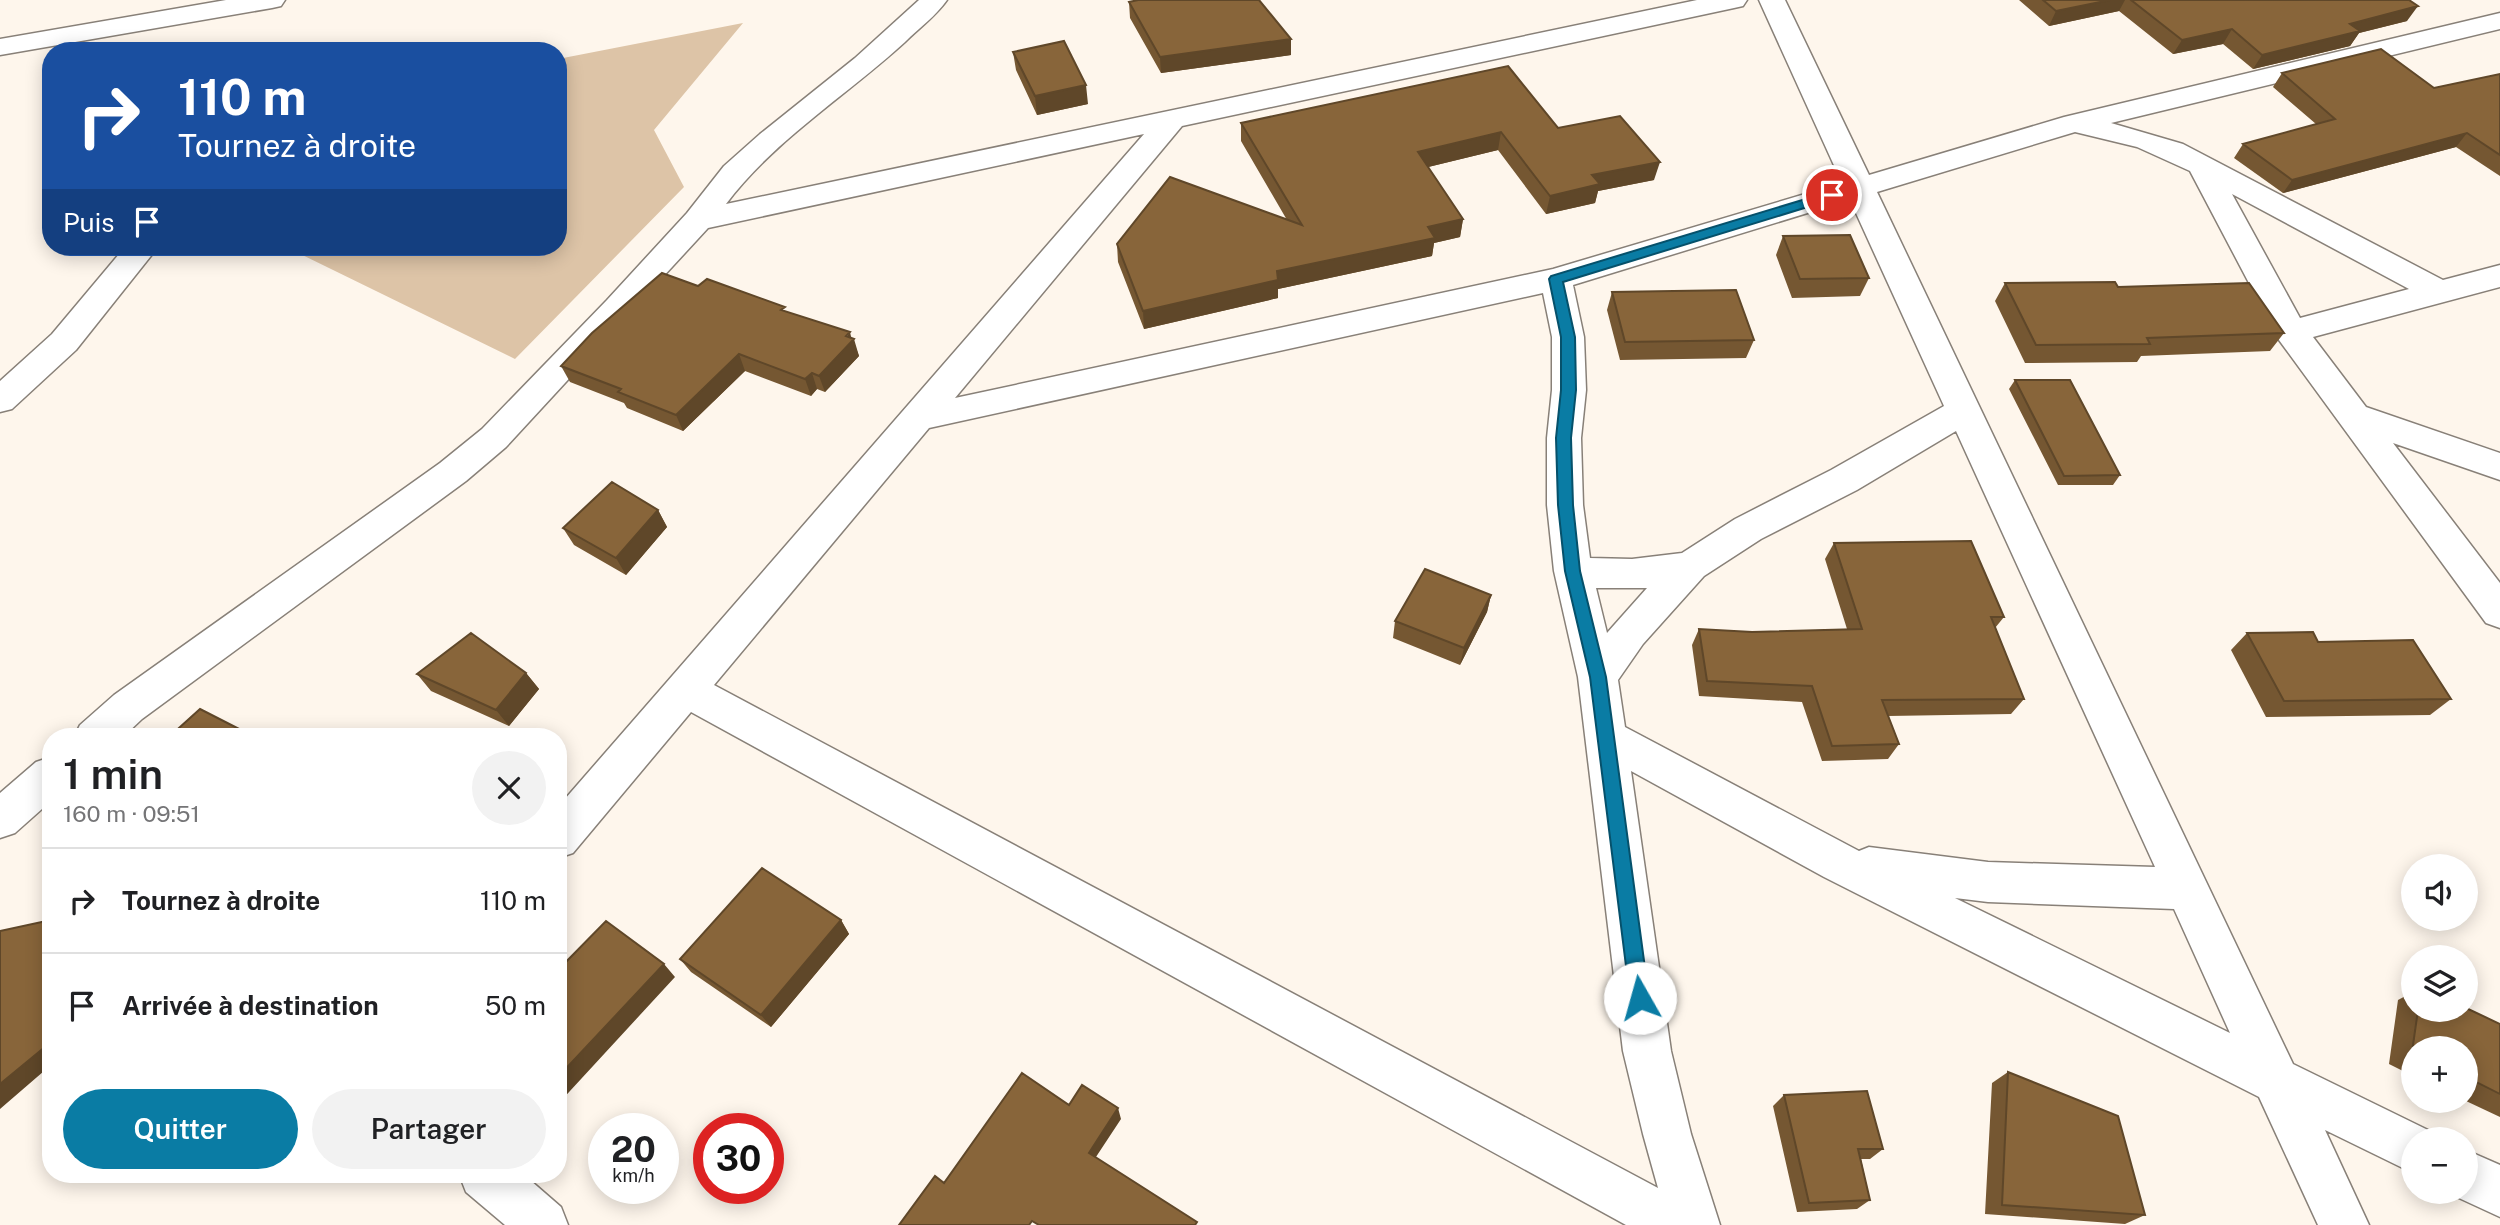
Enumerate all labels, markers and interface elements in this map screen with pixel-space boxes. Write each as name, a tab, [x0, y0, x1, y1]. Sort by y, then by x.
text: 110 m	[178, 68, 306, 126]
icon: right	[63, 70, 154, 161]
text: Tournez à droite	[178, 127, 416, 164]
pin	[1802, 165, 1862, 225]
icon: arrive	[1813, 176, 1851, 214]
icon: arrive	[128, 203, 166, 241]
text: Puis	[63, 207, 114, 238]
text: 1 min	[63, 749, 163, 798]
button: close	[472, 751, 546, 825]
text: 160 m · 09:51	[63, 800, 200, 827]
map controls	[2401, 854, 2478, 1204]
button: sound	[2401, 854, 2478, 931]
icon: right	[63, 882, 101, 920]
text: Tournez à droite	[122, 885, 320, 916]
text: 110 m	[480, 885, 546, 916]
button: layers	[2401, 945, 2478, 1022]
position arrow	[1603, 961, 1677, 1035]
icon: arrive	[63, 987, 101, 1025]
text: Arrivée à destination	[122, 990, 379, 1021]
text: 50 m	[485, 990, 546, 1021]
button: +	[2401, 1036, 2478, 1113]
button: Quitter	[63, 1089, 298, 1169]
button: Partager	[312, 1089, 546, 1169]
speed limit sign: 30	[693, 1113, 784, 1204]
button: −	[2401, 1127, 2478, 1204]
text: 20	[611, 1129, 656, 1170]
text: km/h	[612, 1165, 655, 1186]

